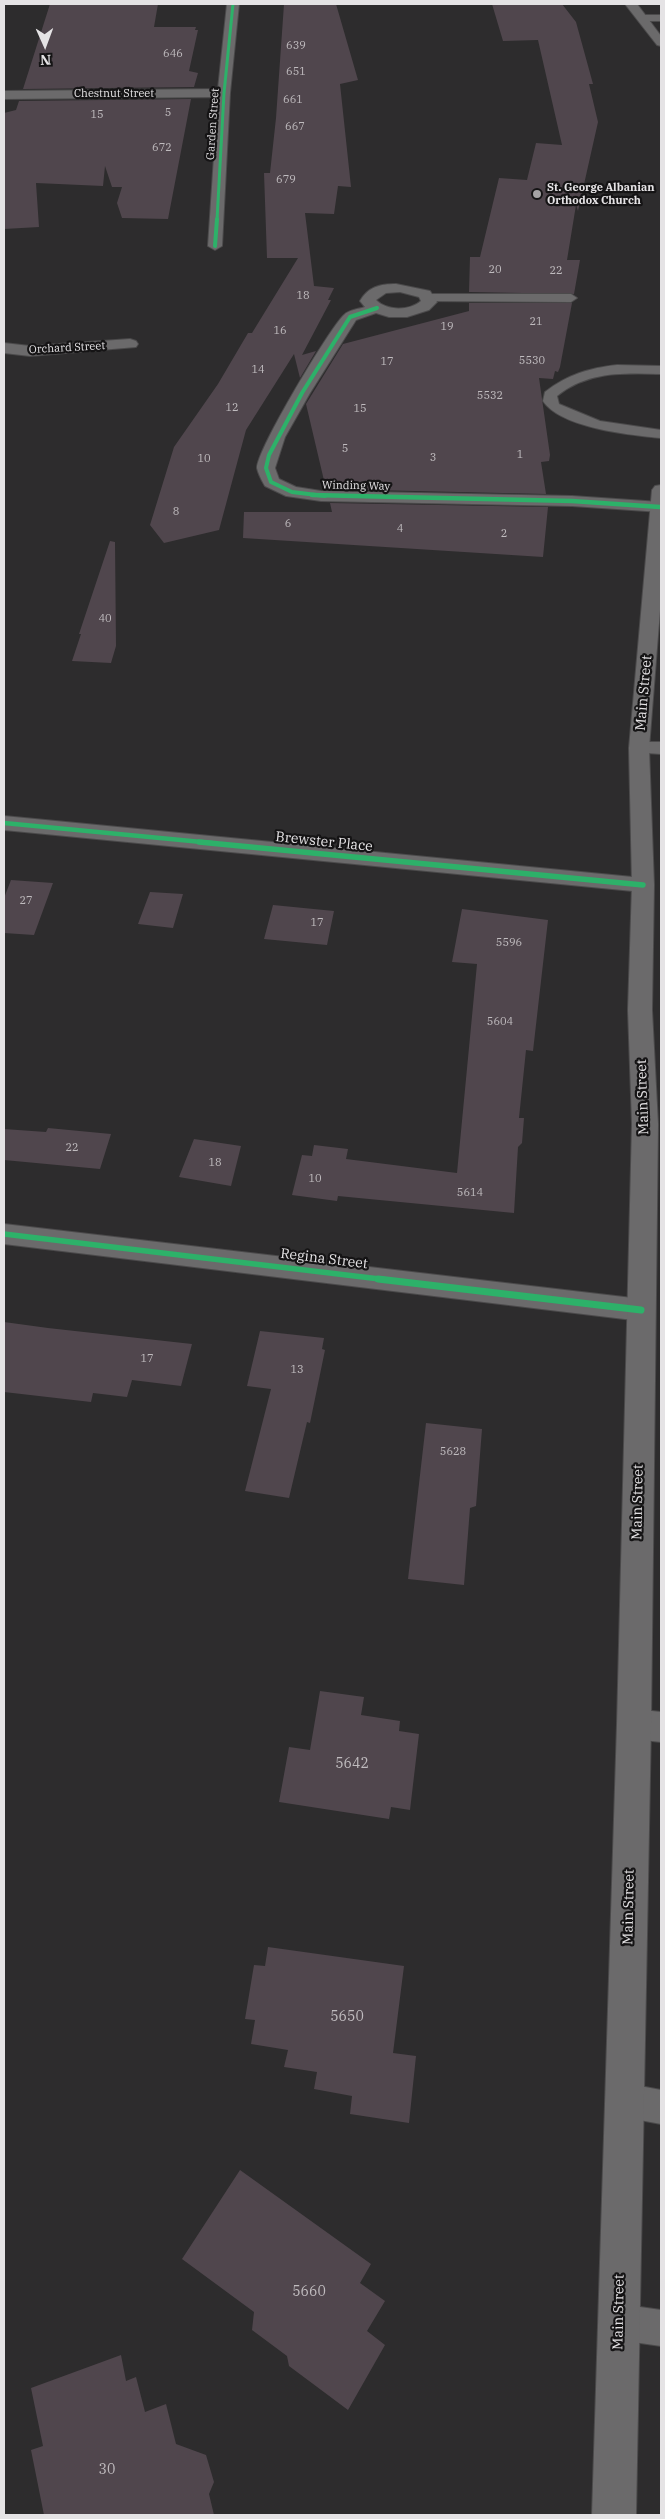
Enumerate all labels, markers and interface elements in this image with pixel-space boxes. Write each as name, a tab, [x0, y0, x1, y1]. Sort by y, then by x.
north arrow	[20, 20, 70, 70]
house number: 639	[286, 39, 306, 53]
house number: 646	[163, 47, 183, 61]
text: N	[40, 51, 51, 69]
house number: 651	[286, 65, 306, 79]
street label: Chestnut Street	[74, 87, 154, 101]
street label: Garden Street	[204, 88, 222, 160]
house number: 661	[283, 93, 303, 107]
house number: 5	[165, 106, 171, 120]
house number: 15	[90, 108, 104, 122]
house number: 667	[285, 120, 305, 134]
house number: 672	[152, 141, 172, 155]
house number: 679	[276, 173, 296, 187]
place label: St. George Albanian Orthodox Church	[547, 181, 655, 207]
marker: St. George Albanian Orthodox Church	[531, 188, 543, 200]
house number: 20	[488, 263, 502, 277]
house number: 22	[549, 264, 563, 278]
house number: 18	[296, 289, 310, 303]
house number: 21	[529, 315, 543, 329]
house number: 19	[440, 320, 454, 334]
house number: 16	[273, 324, 287, 338]
street label: Orchard Street	[29, 339, 105, 357]
house number: 5530	[519, 354, 545, 368]
house number: 17	[380, 355, 394, 369]
house number: 14	[251, 363, 265, 377]
house number: 5532	[477, 389, 503, 403]
house number: 12	[225, 401, 239, 415]
house number: 15	[353, 402, 367, 416]
house number: 5	[342, 442, 348, 456]
house number: 1	[517, 448, 523, 462]
house number: 3	[430, 451, 436, 465]
house number: 10	[197, 452, 211, 466]
street label: Winding Way	[322, 479, 390, 493]
house number: 8	[173, 505, 179, 519]
house number: 6	[285, 517, 291, 531]
house number: 4	[397, 522, 403, 536]
house number: 2	[501, 527, 507, 541]
house number: 40	[98, 612, 112, 626]
street label: Main Street	[632, 655, 656, 731]
street label: Brewster Place	[275, 829, 373, 855]
house number: 27	[19, 894, 33, 908]
house number: 17	[310, 916, 324, 930]
house number: 5596	[496, 936, 522, 950]
house number: 5604	[487, 1015, 513, 1029]
street label: Main Street	[633, 1059, 653, 1135]
house number: 22	[65, 1141, 79, 1155]
house number: 18	[208, 1156, 222, 1170]
house number: 10	[308, 1172, 322, 1186]
house number: 5614	[457, 1186, 483, 1200]
street label: Regina Street	[279, 1245, 369, 1273]
house number: 17	[140, 1352, 154, 1366]
house number: 13	[290, 1363, 304, 1377]
house number: 5628	[440, 1445, 466, 1459]
street label: Main Street	[629, 1464, 647, 1540]
house number: 5642	[335, 1756, 369, 1772]
street label: Main Street	[620, 1869, 638, 1945]
house number: 5650	[330, 2009, 364, 2025]
street label: Main Street	[610, 2274, 628, 2350]
house number: 5660	[292, 2284, 326, 2300]
house number: 30	[99, 2462, 115, 2478]

